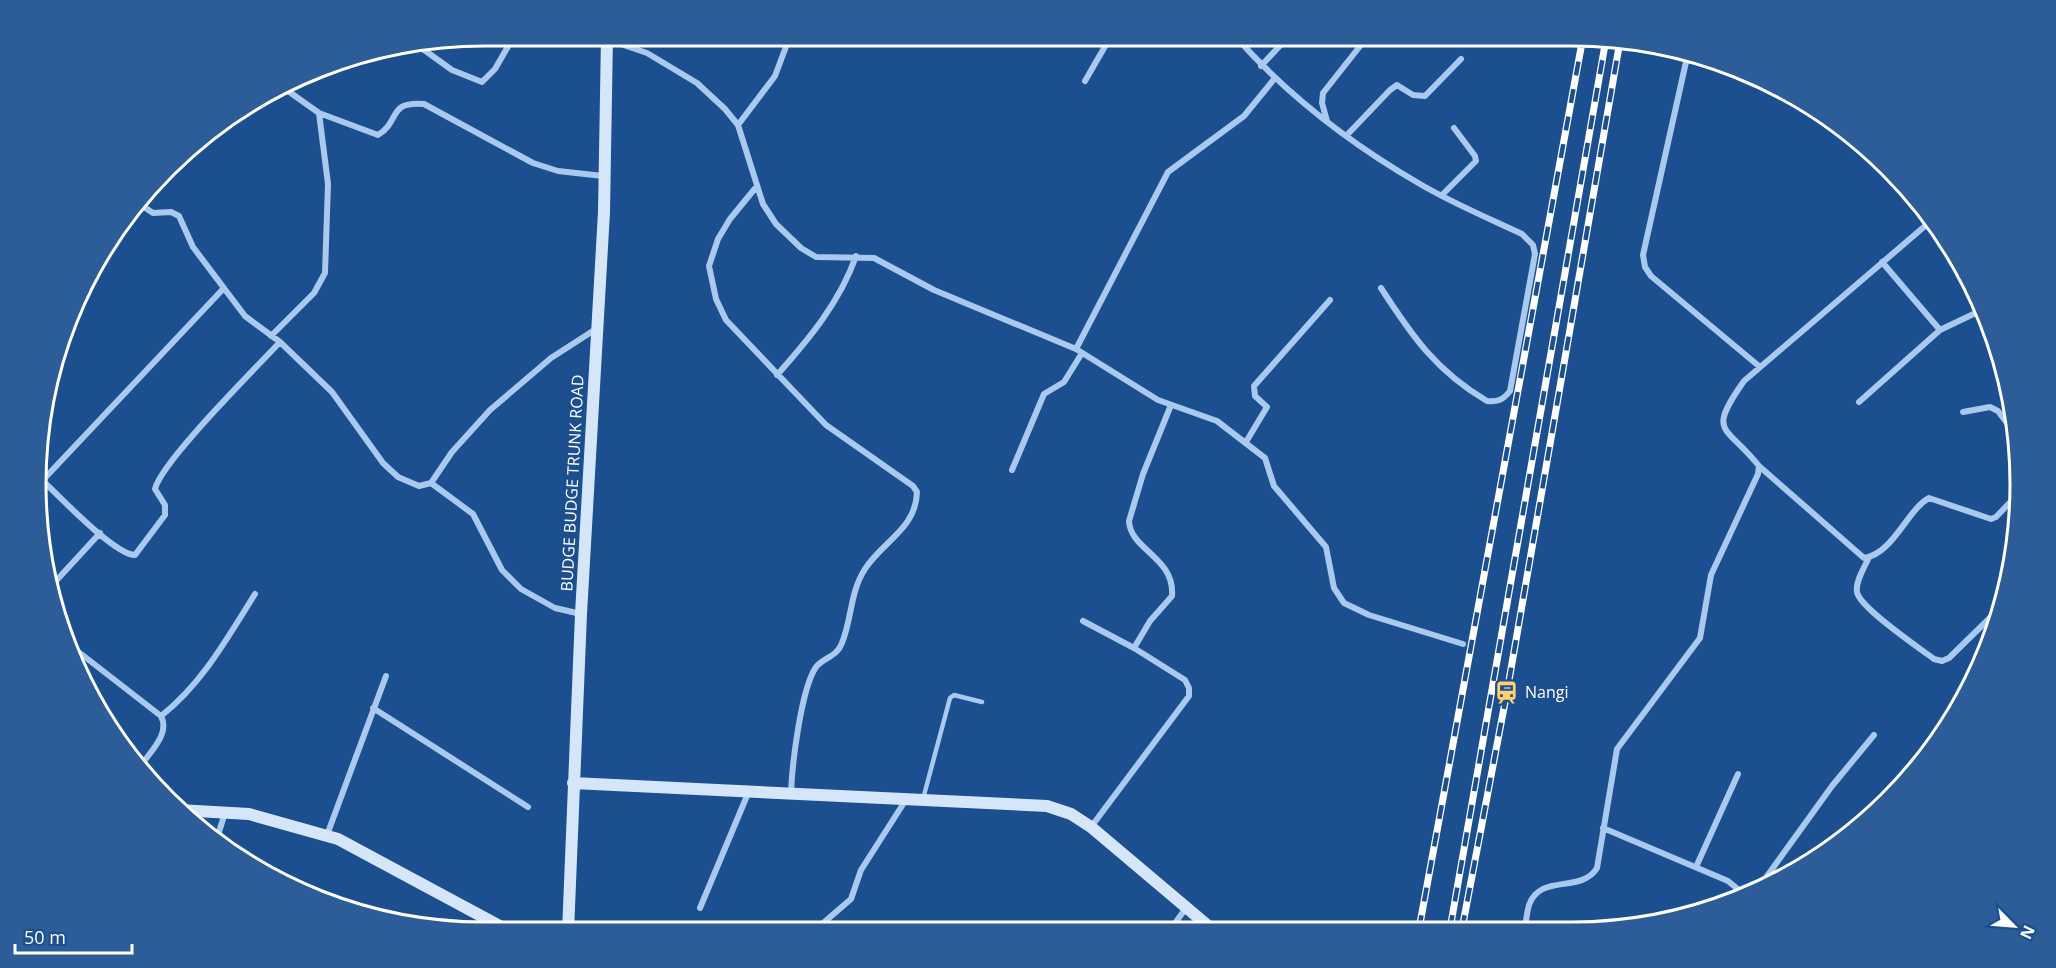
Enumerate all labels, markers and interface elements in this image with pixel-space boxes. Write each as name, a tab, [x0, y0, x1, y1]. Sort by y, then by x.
street label: BUDGE BUDGE TRUNK ROAD	[555, 374, 589, 592]
station icon: Nangi	[1494, 679, 1520, 705]
place label: Nangi	[1525, 681, 1568, 703]
north arrow	[1984, 896, 2044, 956]
scale bar	[15, 917, 132, 955]
text: N	[2015, 922, 2040, 943]
text: 50 m	[24, 925, 66, 949]

